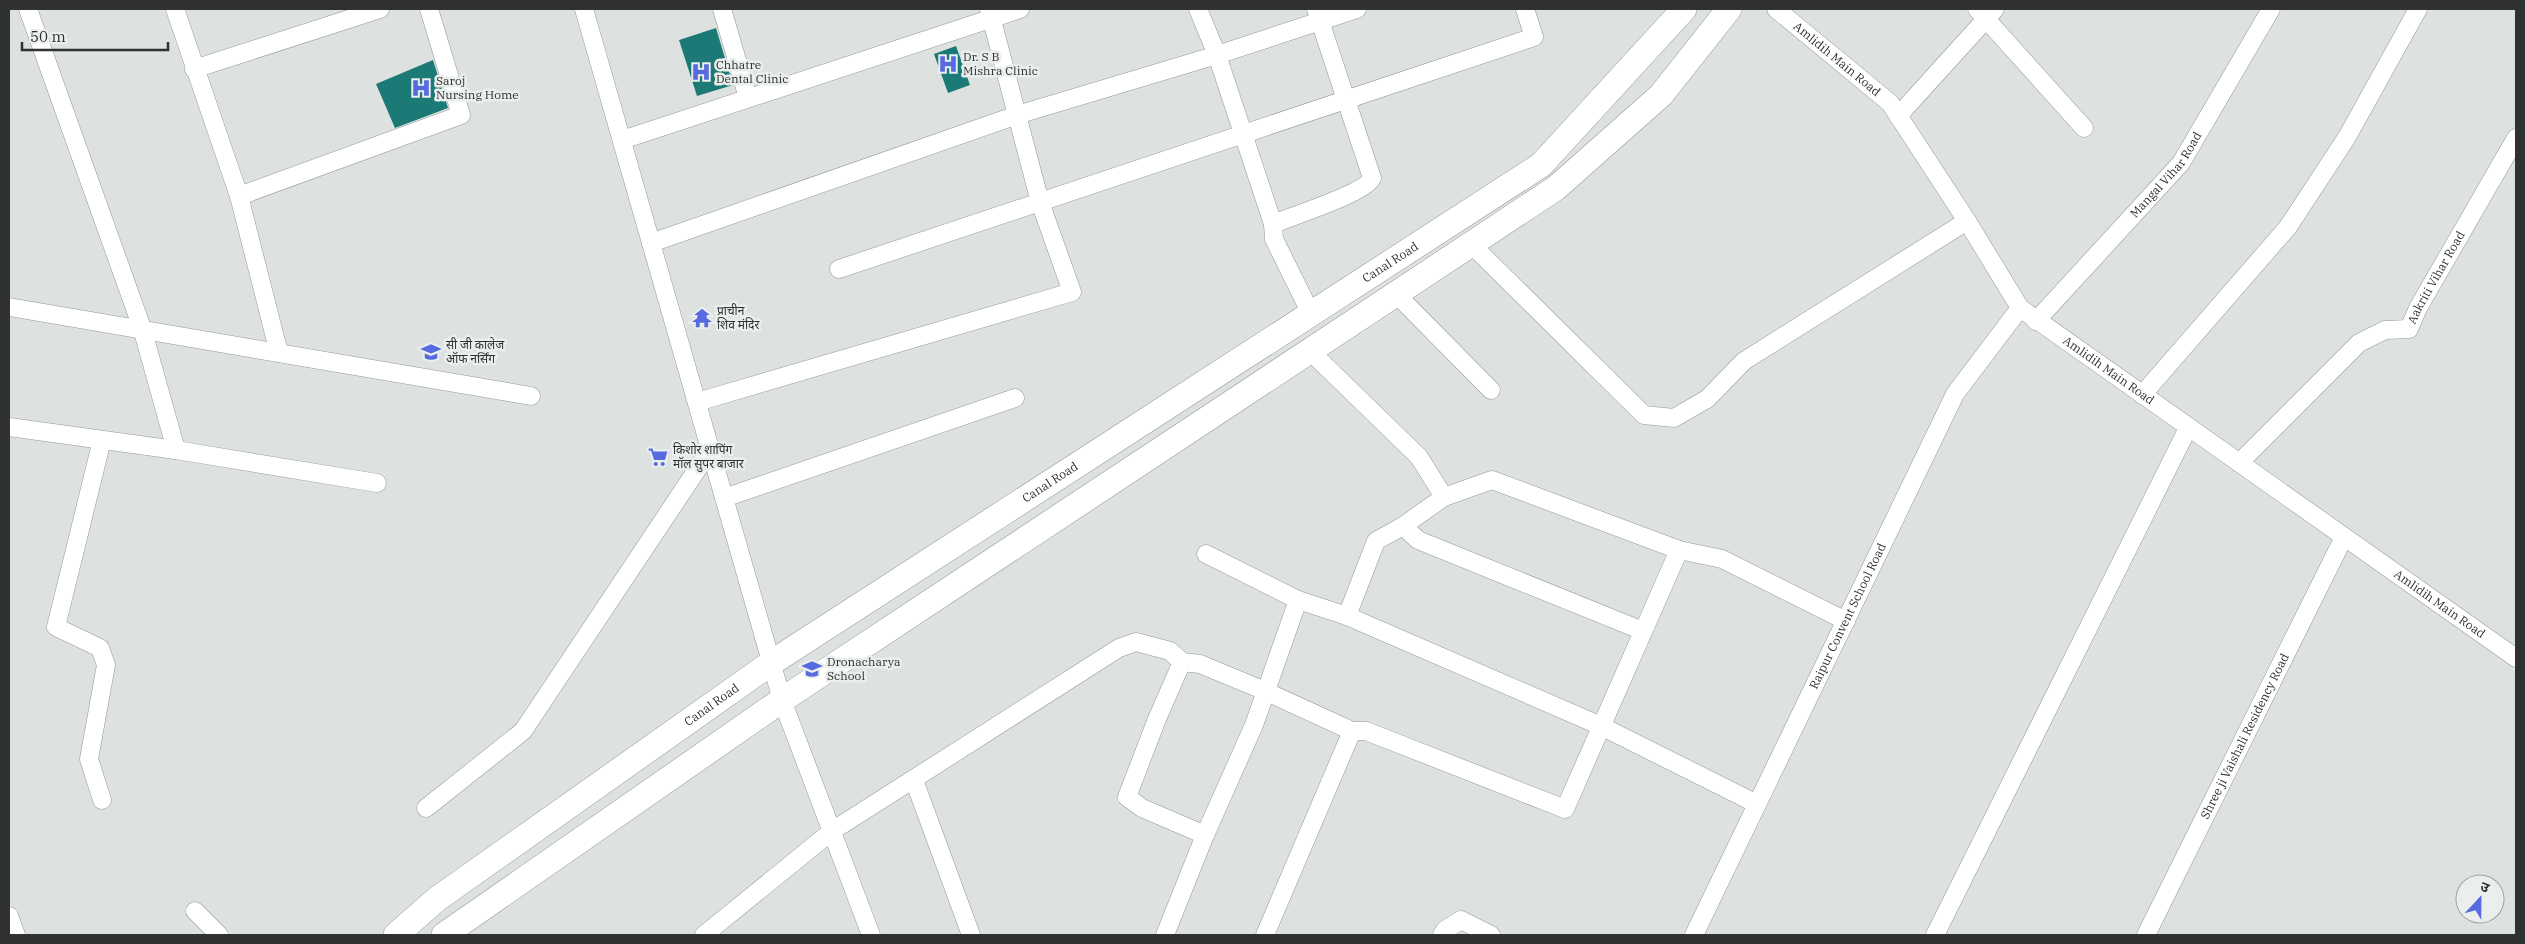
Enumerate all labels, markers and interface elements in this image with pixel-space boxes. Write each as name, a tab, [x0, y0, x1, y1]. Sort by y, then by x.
street label: Amlidih Main Road	[1791, 19, 1884, 99]
scale bar	[22, 20, 169, 52]
text: 50 m	[30, 27, 66, 46]
place label: Dr. S B Mishra Clinic	[963, 49, 1038, 78]
hospital icon: Dr. S B Mishra Clinic	[937, 53, 959, 75]
place label: Chhatre Dental Clinic	[716, 57, 789, 86]
hospital icon: Chhatre Dental Clinic	[690, 61, 712, 83]
place label: Saroj Nursing Home	[436, 73, 519, 102]
hospital icon: Saroj Nursing Home	[410, 77, 432, 99]
street label: Mangal Vihar Road	[2127, 129, 2205, 221]
street label: Aakriti Vihar Road	[2404, 228, 2468, 326]
street label: Canal Road	[1359, 239, 1421, 286]
place label: प्राचीन शिव मंदिर	[717, 303, 760, 332]
temple icon: प्राचीन शिव मंदिर	[691, 307, 713, 329]
street label: Amlidih Main Road	[2060, 333, 2158, 407]
place label: सी जी कालेज ऑफ नर्सिंग	[446, 337, 505, 366]
school or university icon: सी जी कालेज ऑफ नर्सिंग	[420, 341, 442, 363]
place label: किशोर शापिंग मॉल सुपर बाजार	[673, 442, 745, 472]
supermarket icon: किशोर शापिंग मॉल सुपर बाजार	[647, 446, 669, 468]
street label: Canal Road	[1019, 458, 1081, 506]
street label: Raipur Convent School Road	[1806, 541, 1889, 691]
street label: Amlidih Main Road	[2391, 566, 2488, 641]
street label: Shree ji Vaishali Residency Road	[2197, 651, 2292, 821]
place label: Dronacharya School	[827, 654, 901, 683]
school or university icon: Dronacharya School	[801, 658, 823, 680]
street label: Canal Road	[681, 680, 742, 729]
north arrow	[2455, 874, 2505, 924]
text: उ	[2478, 877, 2493, 897]

